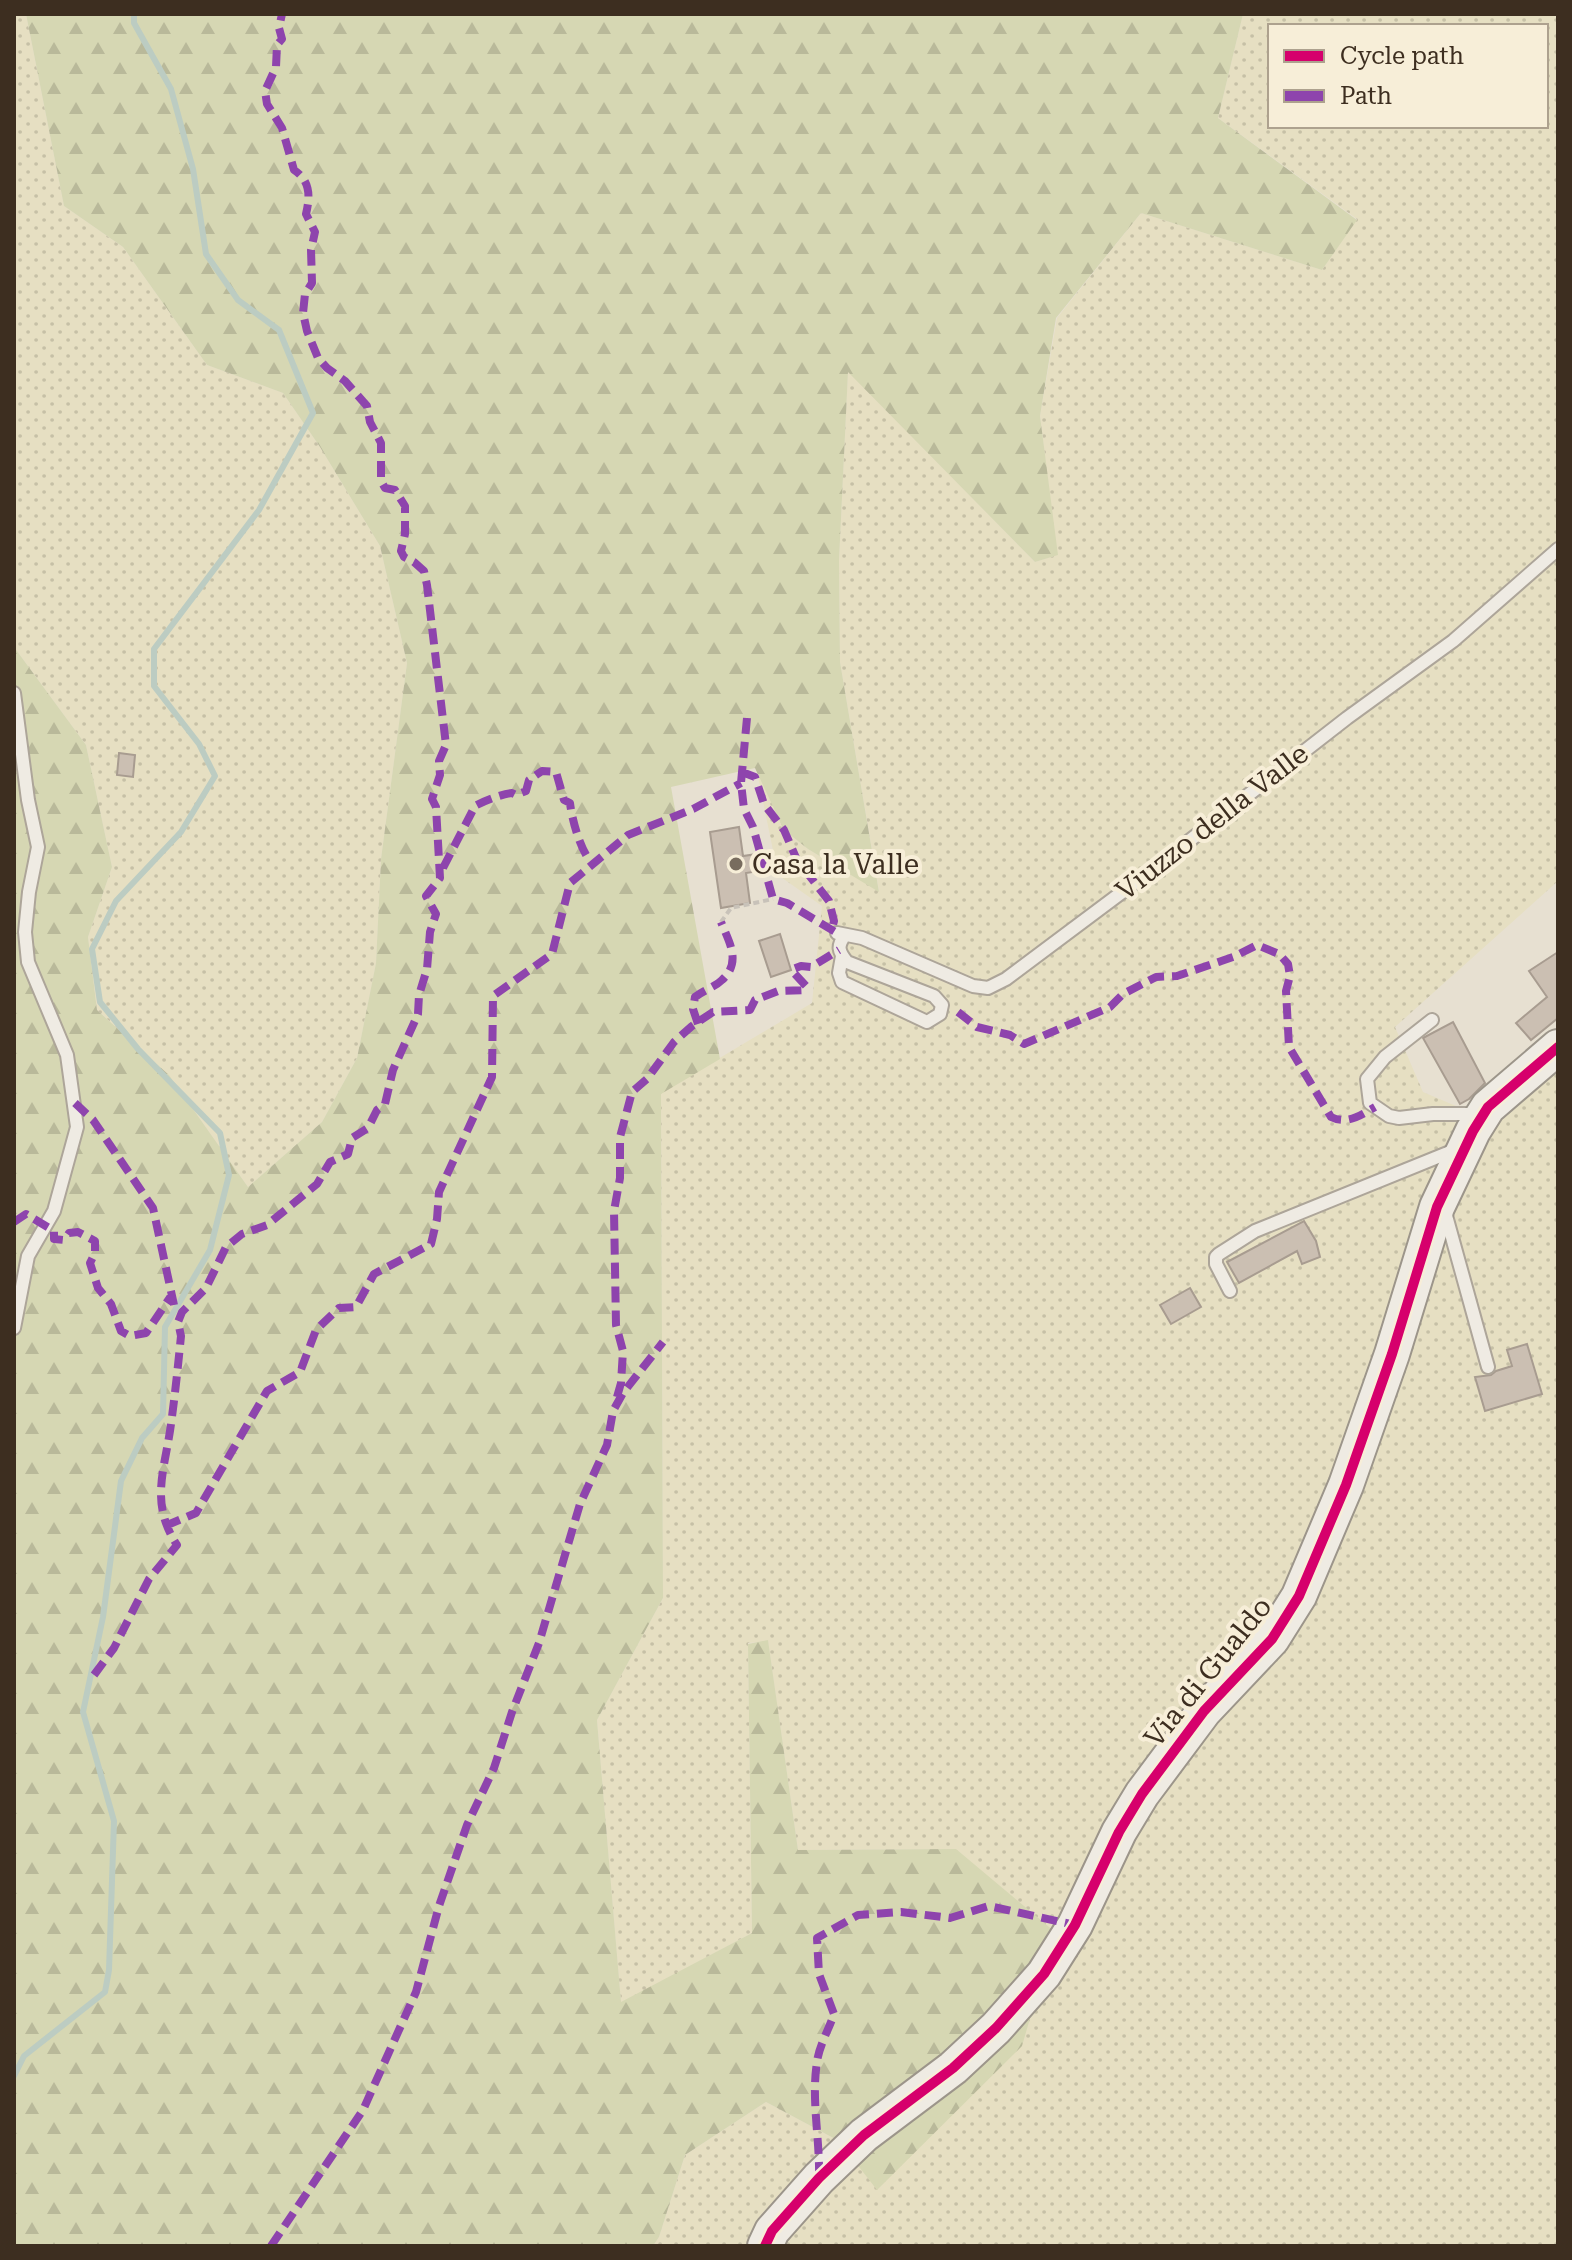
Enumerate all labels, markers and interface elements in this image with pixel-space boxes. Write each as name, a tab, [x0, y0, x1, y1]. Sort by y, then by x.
legend	[1268, 24, 1548, 128]
text: Cycle path	[1340, 42, 1464, 70]
text: Path	[1340, 82, 1392, 110]
street label: Viuzzo della Valle	[1109, 737, 1315, 907]
place label: Casa la Valle	[752, 848, 919, 881]
marker: Casa la Valle	[727, 855, 745, 873]
street label: Via di Gualdo	[1137, 1590, 1279, 1754]

